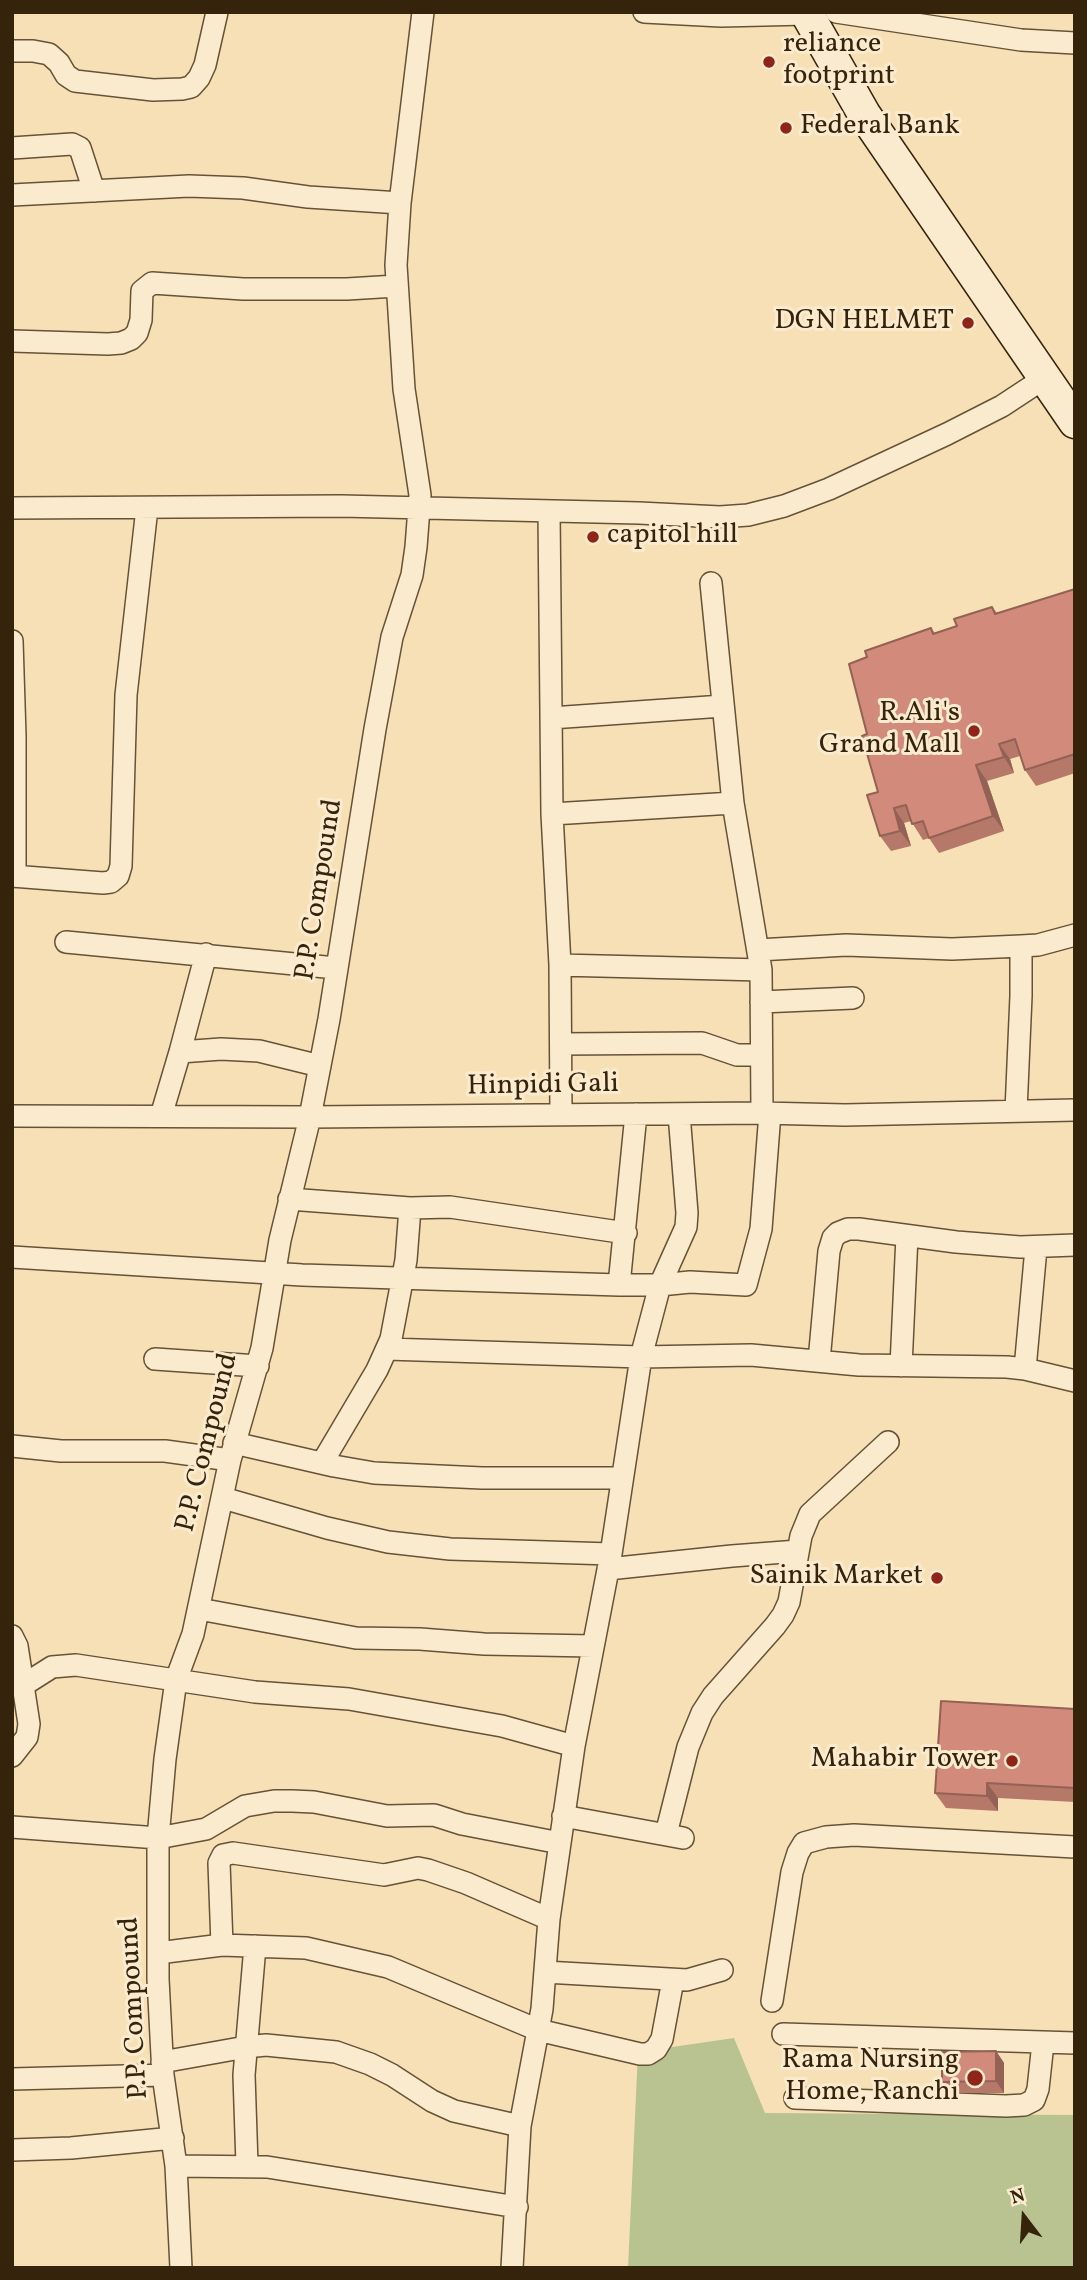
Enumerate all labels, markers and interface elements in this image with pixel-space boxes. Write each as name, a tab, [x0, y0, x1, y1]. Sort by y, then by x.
place label: reliance footprint	[783, 29, 895, 95]
marker: reliance footprint	[761, 54, 777, 70]
place label: Federal Bank	[800, 111, 960, 145]
marker: Federal Bank	[778, 120, 794, 136]
place label: DGN HELMET	[774, 306, 954, 340]
marker: DGN HELMET	[960, 315, 976, 331]
place label: capitol hill	[607, 520, 738, 554]
marker: capitol hill	[585, 529, 601, 545]
place label: R.Ali's Grand Mall	[819, 698, 960, 764]
marker: R.Ali's Grand Mall	[966, 723, 982, 739]
street label: P.P. Compound	[290, 797, 352, 983]
street label: Hinpidi Gali	[467, 1069, 619, 1105]
street label: P.P. Compound	[171, 1350, 247, 1536]
place label: Sainik Market	[749, 1561, 923, 1595]
marker: Sainik Market	[929, 1570, 945, 1586]
place label: Mahabir Tower	[811, 1744, 998, 1778]
marker: Mahabir Tower	[1004, 1753, 1020, 1769]
street label: P.P. Compound	[114, 1916, 158, 2100]
place label: Rama Nursing Home, Ranchi	[782, 2045, 959, 2111]
marker: Rama Nursing Home, Ranchi	[965, 2068, 985, 2088]
north arrow	[989, 2182, 1059, 2252]
text: N	[1007, 2182, 1028, 2211]

